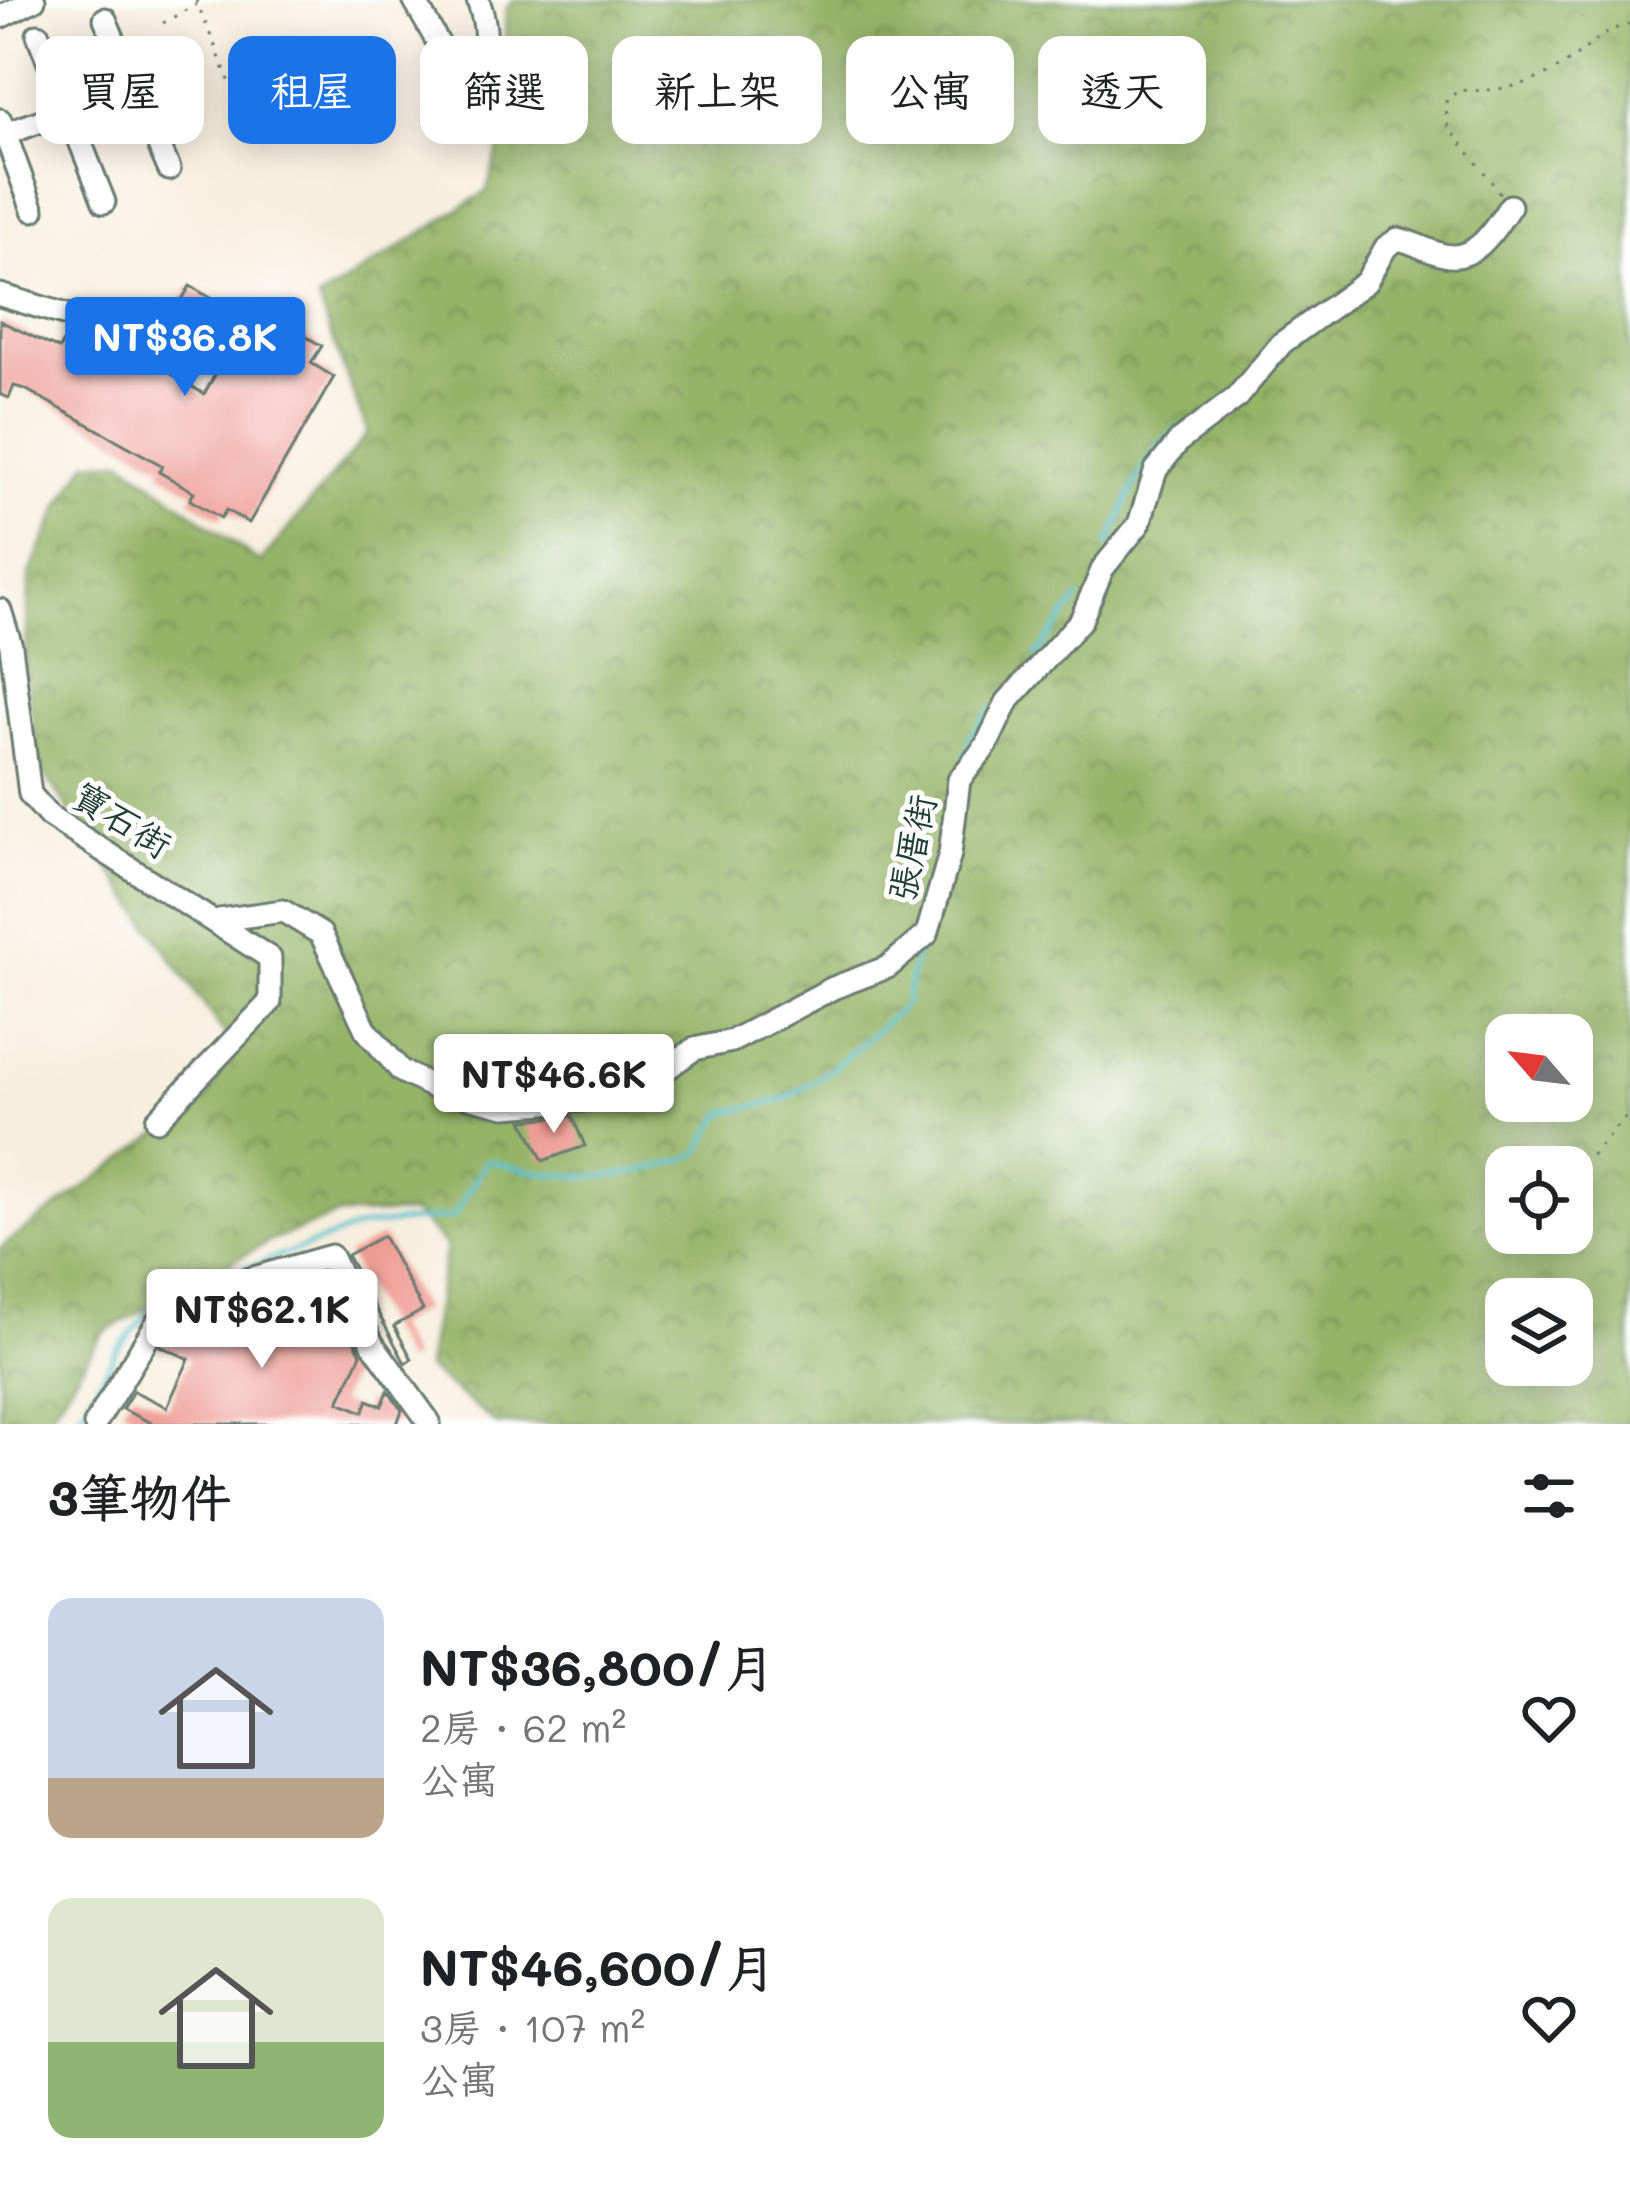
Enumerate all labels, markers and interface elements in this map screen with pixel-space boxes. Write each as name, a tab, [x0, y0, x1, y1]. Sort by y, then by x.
chip: 買屋	[36, 36, 204, 144]
chip: 租屋	[228, 36, 396, 144]
chip: 篩選	[420, 36, 588, 144]
chip: 新上架	[612, 36, 822, 144]
chip: 公寓	[846, 36, 1014, 144]
chip: 透天	[1038, 36, 1206, 144]
pin: NT$36.8K	[61, 297, 309, 399]
text: NT$36.8K	[92, 310, 278, 361]
street label: 寶石街	[65, 770, 181, 867]
street label: 張厝街	[876, 790, 945, 905]
north arrow	[1485, 1014, 1593, 1122]
map controls	[1485, 1014, 1593, 1386]
pin: NT$46.6K	[430, 1034, 678, 1136]
text: NT$46.6K	[461, 1047, 647, 1098]
button: locate	[1485, 1146, 1593, 1254]
pin: NT$62.1K	[138, 1269, 386, 1371]
button: layers	[1485, 1278, 1593, 1386]
text: NT$62.1K	[173, 1282, 351, 1333]
text: 3筆物件	[48, 1462, 232, 1529]
icon: filters	[1516, 1463, 1582, 1529]
text: NT$36,800/月	[420, 1632, 775, 1699]
icon: home	[144, 1646, 288, 1790]
icon: heart	[1516, 1685, 1582, 1751]
text: 2房 · 62 m²	[420, 1701, 626, 1752]
text: 公寓	[420, 1753, 498, 1804]
text: NT$46,600/月	[420, 1932, 776, 1999]
icon: home	[144, 1946, 288, 2090]
icon: heart	[1516, 1985, 1582, 2051]
text: 3房 · 107 m²	[420, 2001, 645, 2052]
text: 公寓	[420, 2053, 498, 2104]

